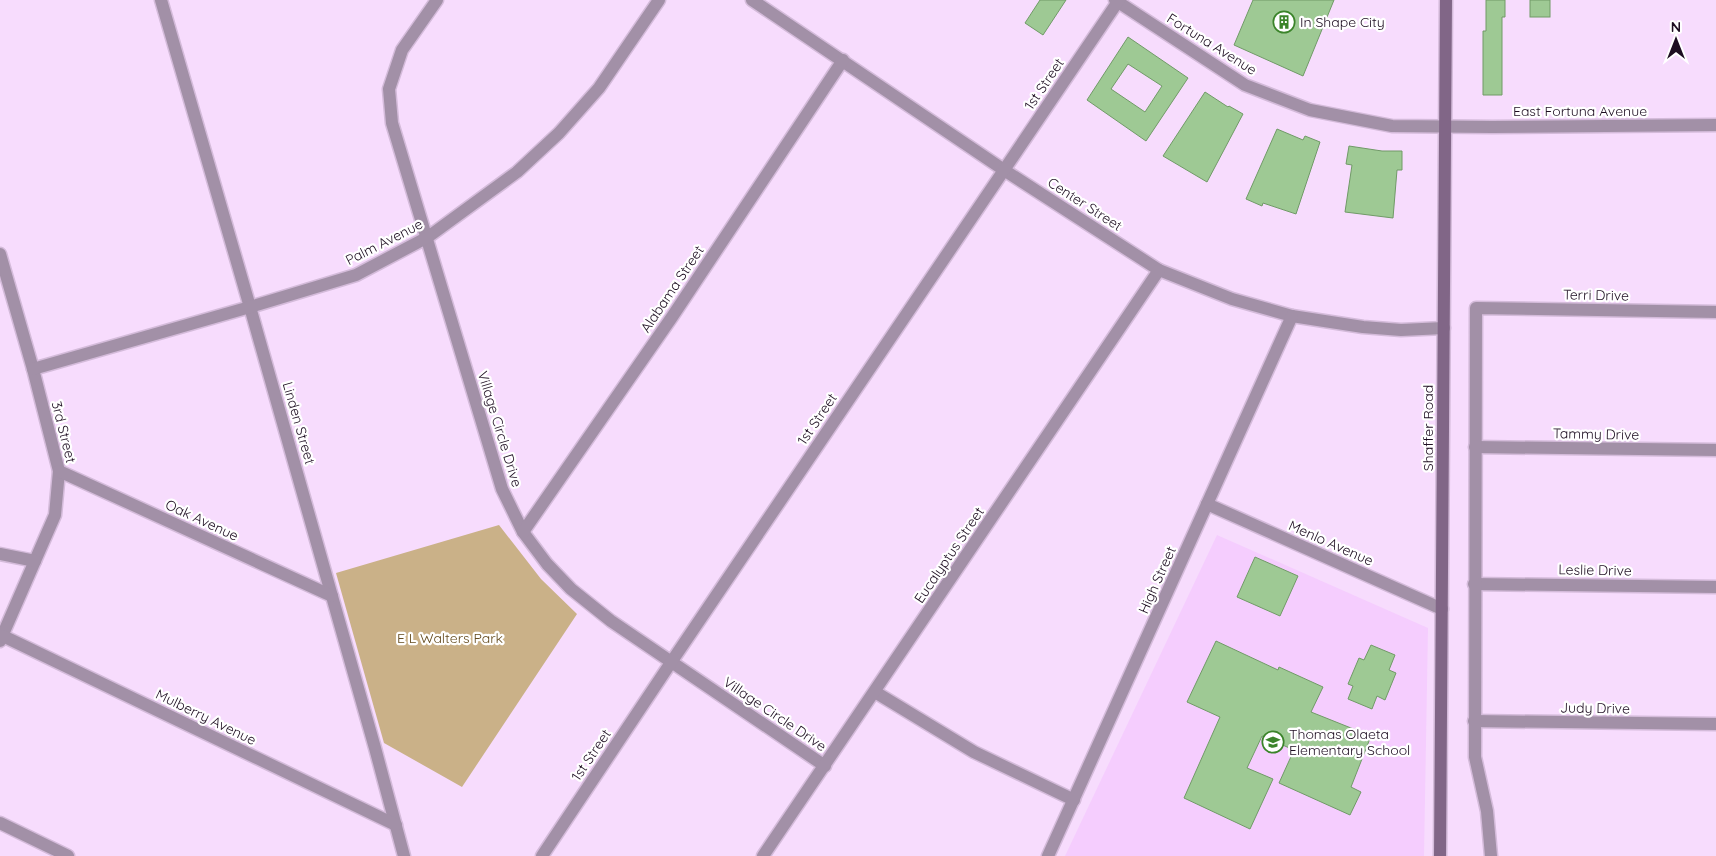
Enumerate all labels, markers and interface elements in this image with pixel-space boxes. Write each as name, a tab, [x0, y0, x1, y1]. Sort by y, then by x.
street label: Fortuna Avenue	[1164, 9, 1260, 79]
building icon: In Shape City	[1272, 10, 1296, 34]
place label: In Shape City	[1300, 13, 1385, 31]
north arrow	[1651, 15, 1701, 65]
text: N	[1671, 18, 1681, 36]
street label: 1st Street	[1020, 54, 1068, 113]
street label: East Fortuna Avenue	[1513, 102, 1647, 120]
street label: Center Street	[1044, 173, 1126, 235]
street label: Palm Avenue	[342, 215, 426, 269]
street label: Alabama Street	[636, 242, 708, 336]
street label: Terri Drive	[1563, 285, 1629, 305]
street label: Village Circle Drive	[474, 369, 526, 489]
street label: Linden Street	[279, 380, 319, 467]
street label: Shaffer Road	[1419, 385, 1437, 471]
street label: 1st Street	[793, 389, 841, 448]
street label: 3rd Street	[48, 399, 80, 465]
street label: Tammy Drive	[1553, 424, 1639, 444]
street label: Oak Avenue	[163, 495, 241, 545]
street label: Eucalyptus Street	[910, 503, 988, 607]
street label: Menlo Avenue	[1286, 516, 1376, 570]
street label: High Street	[1134, 543, 1180, 616]
street label: Leslie Drive	[1558, 560, 1632, 580]
park label: E L Walters Park	[397, 629, 503, 647]
street label: Village Circle Drive	[720, 673, 830, 755]
street label: Mulberry Avenue	[153, 685, 259, 749]
street label: Judy Drive	[1560, 698, 1630, 718]
street label: 1st Street	[567, 725, 615, 784]
place label: Thomas Olaeta Elementary School	[1289, 725, 1410, 759]
school or university icon: Thomas Olaeta Elementary School	[1261, 730, 1285, 754]

